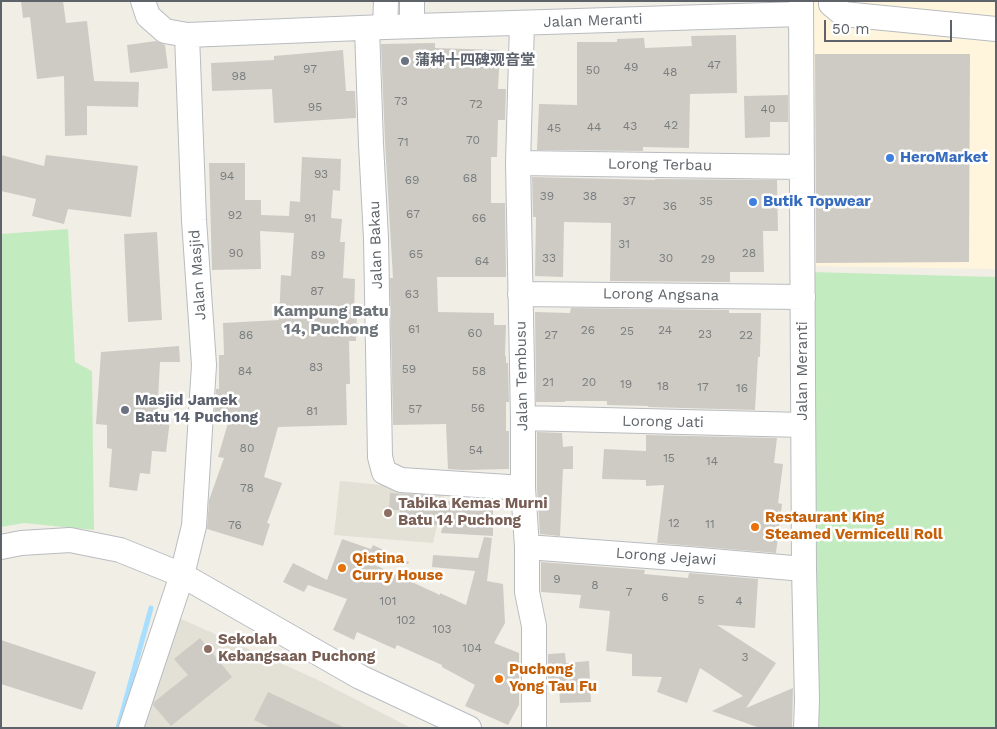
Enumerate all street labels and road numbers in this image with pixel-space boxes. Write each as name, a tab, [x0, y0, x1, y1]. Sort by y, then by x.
street label: Jalan Meranti	[543, 10, 643, 32]
street label: Lorong Terbau	[608, 155, 712, 175]
street label: Jalan Bakau	[365, 200, 387, 290]
street label: Jalan Masjid	[186, 229, 210, 321]
street label: Lorong Angsana	[603, 285, 719, 305]
street label: Jalan Tembusu	[512, 321, 532, 431]
street label: Jalan Meranti	[794, 321, 812, 421]
street label: Lorong Jati	[622, 412, 704, 432]
street label: Lorong Jejawi	[615, 545, 717, 569]

